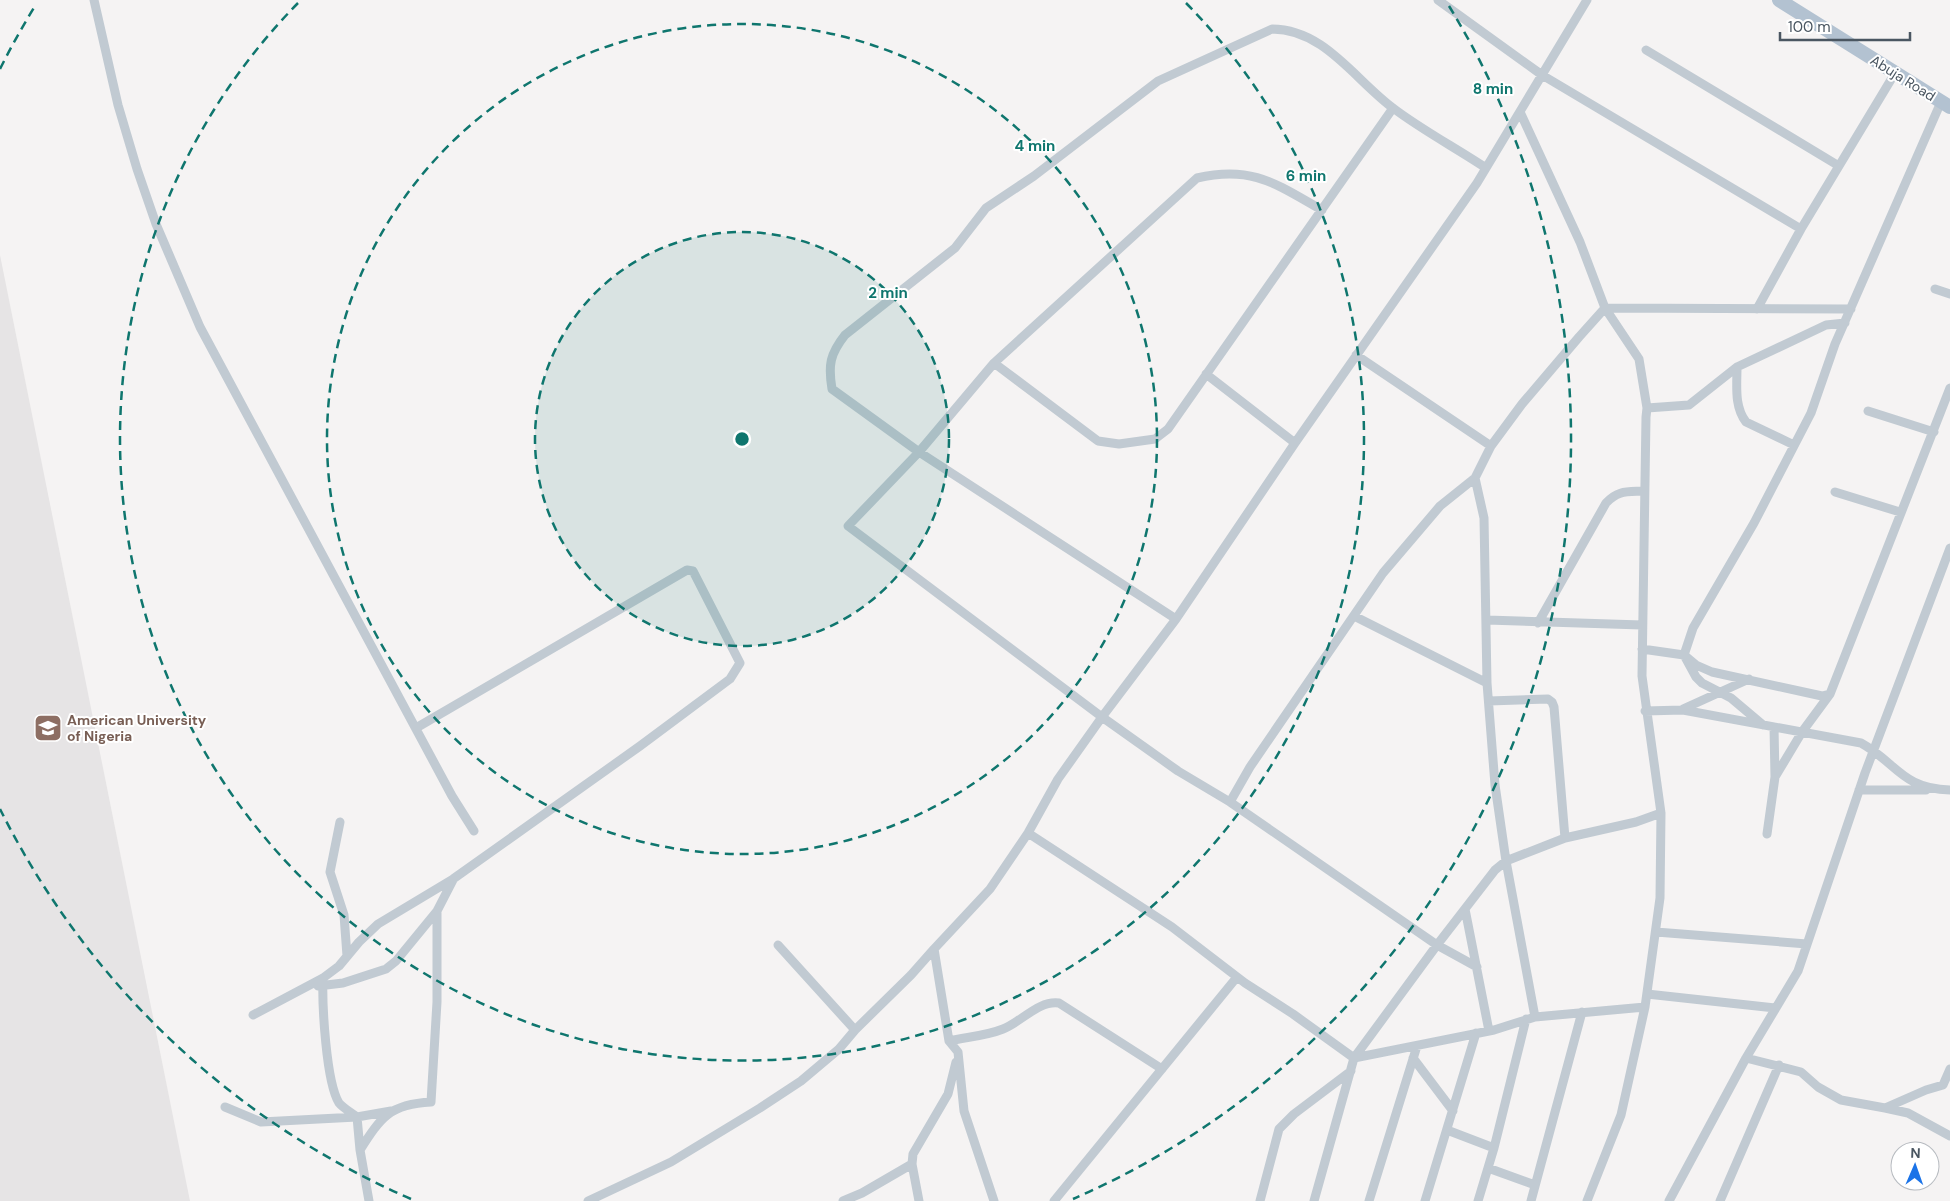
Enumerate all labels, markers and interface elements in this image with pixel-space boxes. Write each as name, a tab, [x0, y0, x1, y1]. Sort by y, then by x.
scale bar	[1780, 10, 1910, 42]
text: 100 m	[1788, 17, 1831, 37]
street label: Abuja Road	[1867, 51, 1939, 105]
text: 8 min	[1473, 79, 1513, 99]
text: 4 min	[1015, 136, 1055, 156]
text: 6 min	[1286, 166, 1326, 186]
text: 2 min	[868, 283, 908, 303]
centre of rings	[733, 430, 751, 448]
place label: American University of Nigeria	[67, 711, 207, 745]
school or university icon: American University of Nigeria	[33, 713, 63, 743]
north arrow	[1890, 1141, 1940, 1191]
text: N	[1910, 1144, 1921, 1162]

